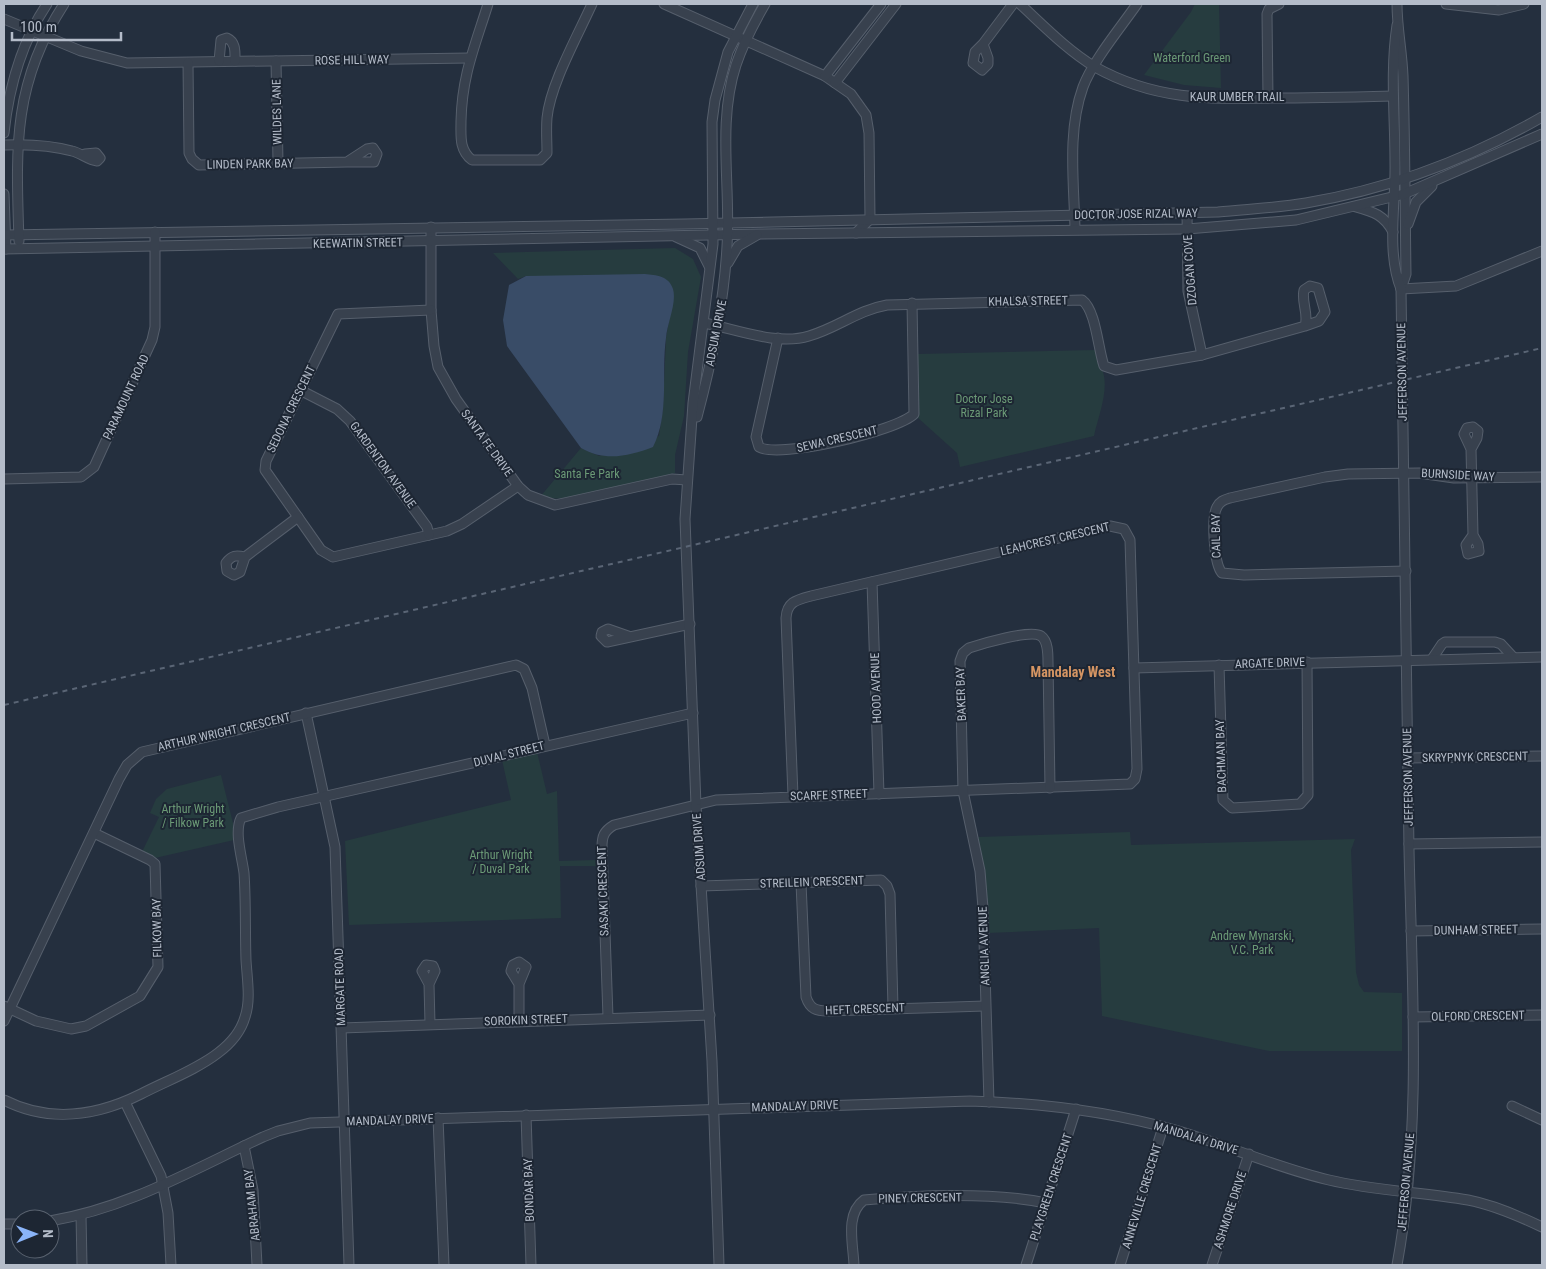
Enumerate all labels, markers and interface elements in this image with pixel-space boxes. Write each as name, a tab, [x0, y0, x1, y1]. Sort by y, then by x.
scale bar	[12, 10, 121, 42]
text: 100 m	[20, 18, 57, 36]
park label: Waterford Green	[1153, 51, 1231, 65]
street label: ROSE HILL WAY	[315, 52, 390, 68]
street label: WILDES LANE	[269, 79, 285, 145]
street label: KAUR UMBER TRAIL	[1190, 90, 1285, 104]
street label: LINDEN PARK BAY	[206, 156, 294, 172]
street label: DOCTOR JOSE RIZAL WAY	[1074, 206, 1199, 222]
street label: DZOGAN COVE	[1181, 234, 1199, 306]
street label: KEEWATIN STREET	[313, 235, 403, 251]
street label: KHALSA STREET	[988, 293, 1068, 309]
street label: ADSUM DRIVE	[703, 299, 729, 367]
street label: JEFFERSON AVENUE	[1394, 323, 1410, 421]
street label: PARAMOUNT ROAD	[100, 352, 152, 442]
street label: SEDONA CRESCENT	[264, 363, 318, 455]
park label: Doctor Jose Rizal Park	[955, 392, 1013, 420]
street label: SANTA FE DRIVE	[458, 407, 516, 479]
street label: GARDENTON AVENUE	[347, 419, 419, 511]
street label: SEWA CRESCENT	[795, 423, 879, 455]
street label: BURNSIDE WAY	[1421, 466, 1496, 484]
park label: Santa Fe Park	[554, 467, 620, 481]
street label: CAIL BAY	[1209, 513, 1223, 558]
street label: LEAHCREST CRESCENT	[999, 520, 1111, 558]
street label: HOOD AVENUE	[868, 652, 884, 724]
street label: ARGATE DRIVE	[1235, 655, 1305, 671]
district label: Mandalay West	[1031, 664, 1115, 680]
street label: BAKER BAY	[953, 666, 969, 721]
street label: ARTHUR WRIGHT CRESCENT	[156, 710, 292, 754]
street label: BACHMAN BAY	[1213, 719, 1229, 793]
street label: JEFFERSON AVENUE	[1400, 728, 1416, 826]
street label: DUVAL STREET	[472, 738, 546, 770]
street label: SKRYPNYK CRESCENT	[1422, 749, 1528, 765]
street label: SCARFE STREET	[790, 787, 868, 803]
park label: Arthur Wright / Filkow Park	[161, 802, 225, 830]
street label: ADSUM DRIVE	[690, 813, 708, 881]
street label: SASAKI CRESCENT	[594, 846, 612, 936]
park label: Arthur Wright / Duval Park	[469, 848, 533, 876]
street label: STREILEIN CRESCENT	[760, 873, 864, 891]
street label: FILKOW BAY	[149, 898, 165, 958]
street label: ANGLIA AVENUE	[976, 906, 992, 986]
street label: DUNHAM STREET	[1434, 922, 1518, 938]
park label: Andrew Mynarski, V.C. Park	[1210, 929, 1294, 957]
street label: MARGATE ROAD	[332, 948, 348, 1026]
street label: HEFT CRESCENT	[825, 1001, 905, 1017]
street label: OLFORD CRESCENT	[1431, 1008, 1525, 1024]
street label: SOROKIN STREET	[484, 1012, 568, 1028]
street label: MANDALAY DRIVE	[751, 1097, 839, 1115]
street label: MANDALAY DRIVE	[346, 1111, 434, 1129]
street label: MANDALAY DRIVE	[1152, 1119, 1240, 1157]
street label: PLAYGREEN CRESCENT	[1027, 1131, 1075, 1243]
street label: JEFFERSON AVENUE	[1395, 1132, 1417, 1232]
street label: ANNEVILLE CRESCENT	[1119, 1142, 1165, 1250]
street label: BONDAR BAY	[521, 1157, 537, 1222]
street label: ABRAHAM BAY	[241, 1168, 263, 1242]
street label: ASHMORE DRIVE	[1211, 1169, 1249, 1251]
street label: PINEY CRESCENT	[878, 1190, 962, 1206]
north arrow	[10, 1209, 60, 1259]
text: N	[40, 1229, 56, 1238]

